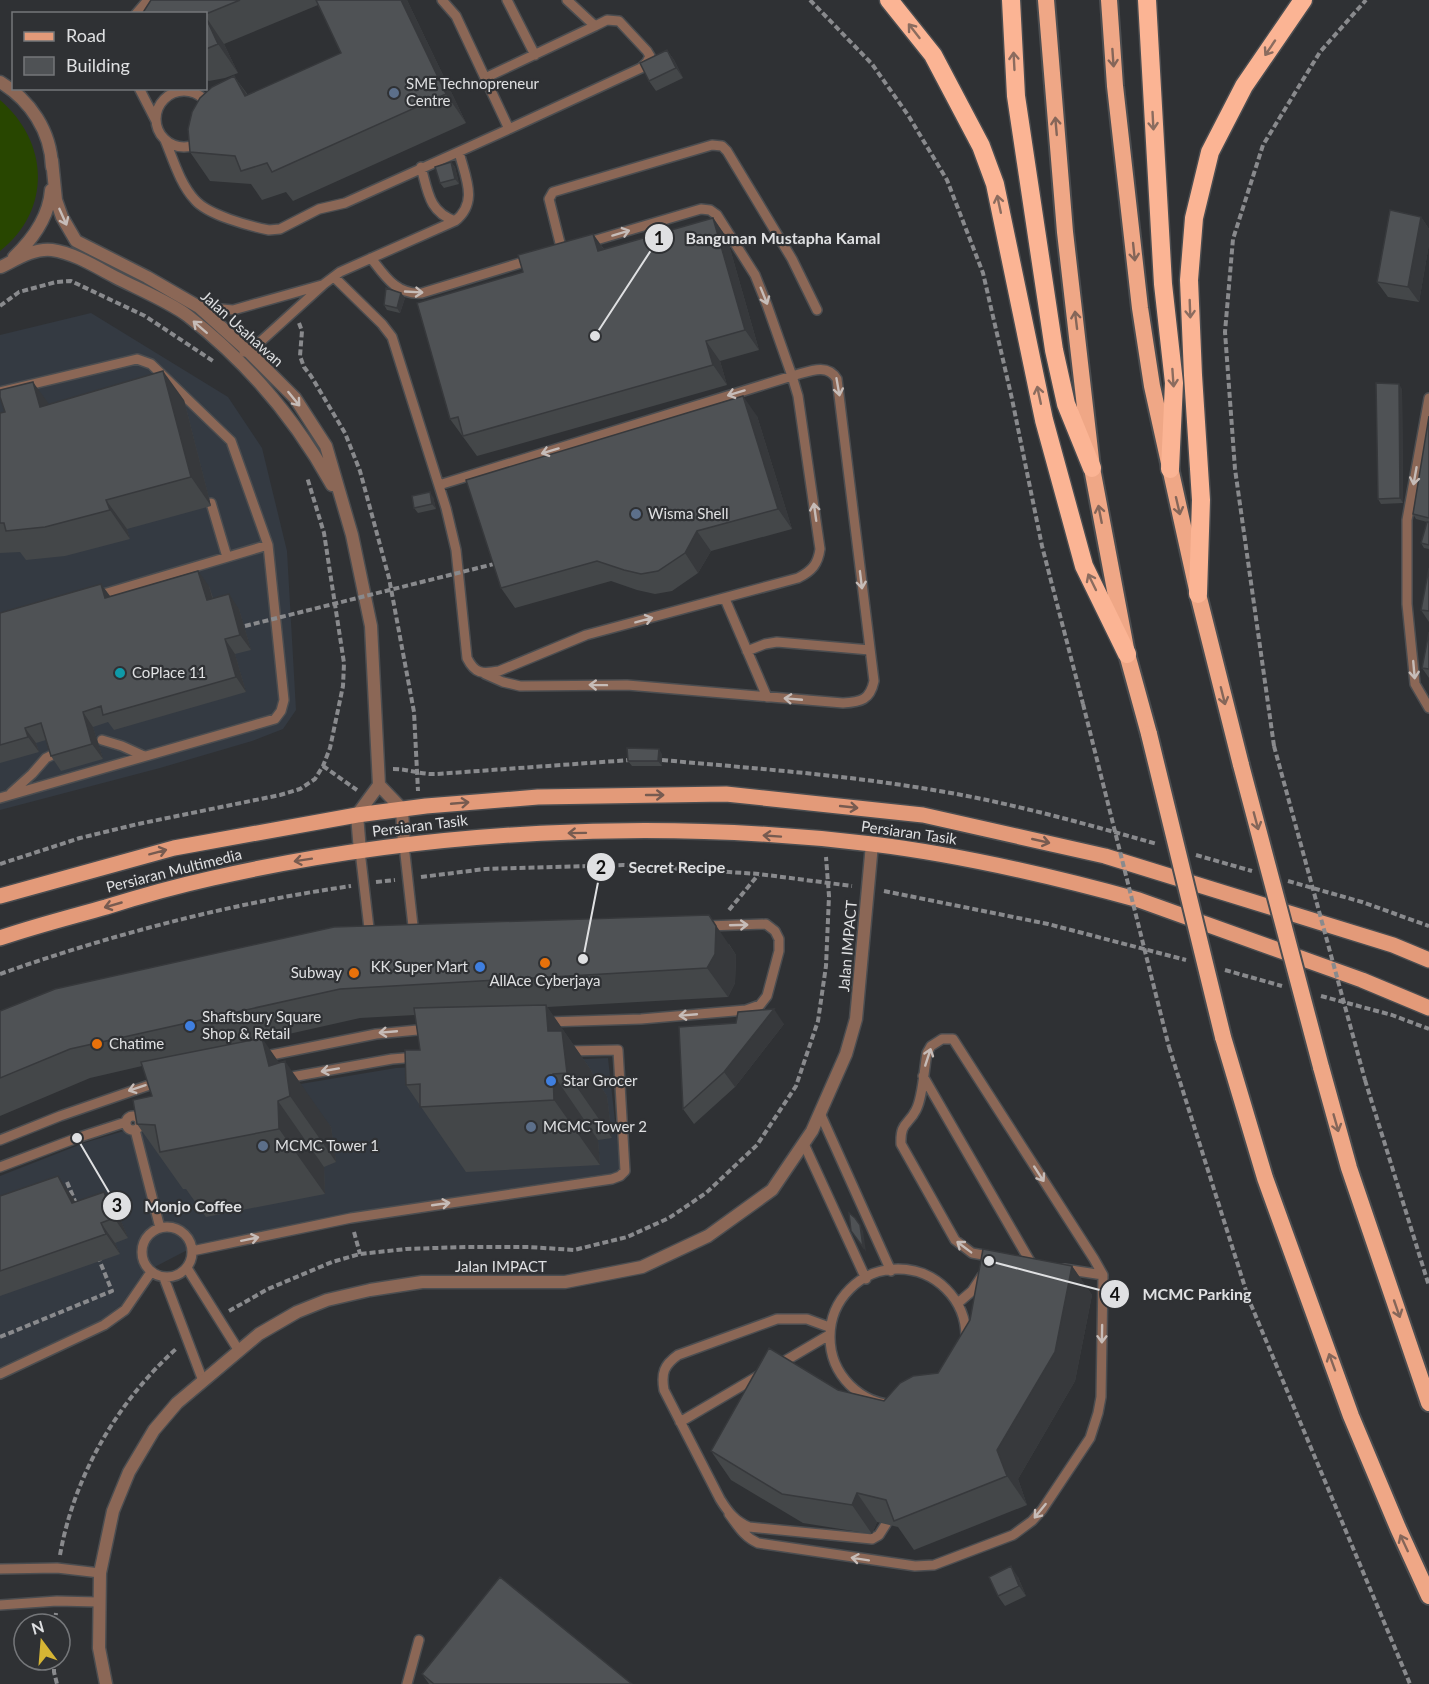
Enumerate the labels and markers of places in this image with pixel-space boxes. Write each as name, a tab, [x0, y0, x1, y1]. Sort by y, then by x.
place label: SME Technopreneur Centre	[406, 74, 540, 109]
marker: SME Technopreneur Centre	[387, 86, 401, 100]
callout: Bangunan Mustapha Kamal	[644, 221, 893, 255]
place label: Wisma Shell	[648, 504, 729, 522]
marker: Wisma Shell	[629, 507, 643, 521]
place label: CoPlace 11	[132, 663, 206, 681]
marker: CoPlace 11	[113, 666, 127, 680]
callout: Secret Recipe	[586, 850, 737, 884]
marker: AllAce Cyberjaya	[538, 956, 552, 970]
place label: KK Super Mart	[371, 957, 469, 975]
marker: KK Super Mart	[473, 960, 487, 974]
place label: Subway	[291, 963, 342, 981]
marker: Subway	[347, 966, 361, 980]
place label: AllAce Cyberjaya	[489, 971, 601, 989]
place label: Shaftsbury Square Shop & Retail	[202, 1007, 321, 1042]
marker: Shaftsbury Square Shop & Retail	[183, 1019, 197, 1033]
place label: Chatime	[109, 1034, 164, 1052]
marker: Chatime	[90, 1037, 104, 1051]
place label: Star Grocer	[563, 1071, 638, 1089]
marker: Star Grocer	[544, 1074, 558, 1088]
place label: MCMC Tower 2	[543, 1117, 647, 1135]
marker: MCMC Tower 2	[524, 1120, 538, 1134]
place label: MCMC Tower 1	[275, 1136, 379, 1154]
marker: MCMC Tower 1	[256, 1139, 270, 1153]
callout: Monjo Coffee	[102, 1189, 254, 1223]
callout: MCMC Parking	[1100, 1277, 1263, 1311]

